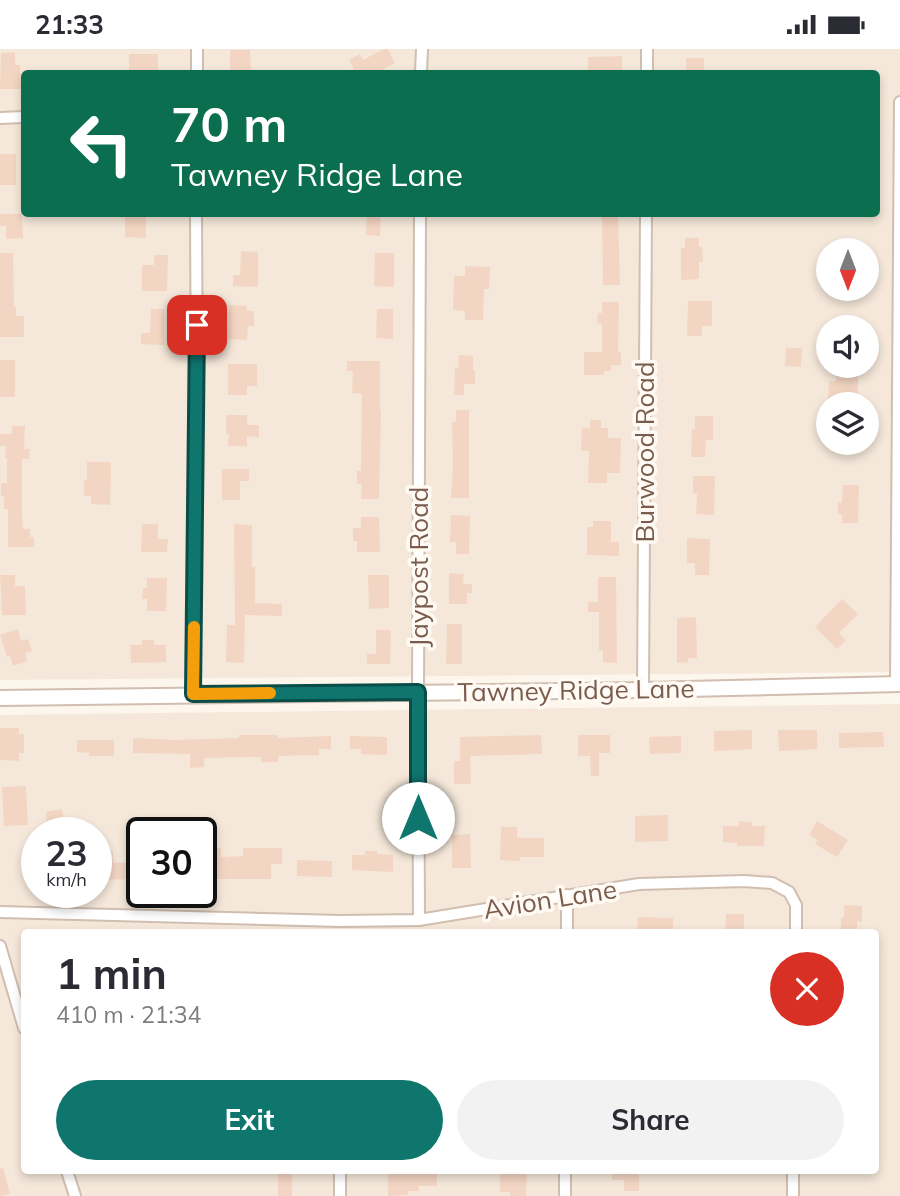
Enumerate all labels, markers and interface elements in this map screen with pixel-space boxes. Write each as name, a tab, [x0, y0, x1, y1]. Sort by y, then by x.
text: 21:33	[35, 8, 104, 41]
text: 70 m	[171, 93, 287, 154]
icon: left	[56, 98, 147, 189]
text: Tawney Ridge Lane	[171, 154, 463, 194]
north arrow	[816, 238, 878, 301]
map controls	[816, 238, 879, 455]
pin	[167, 295, 227, 355]
icon: arrive	[178, 306, 216, 344]
button: sound	[816, 315, 879, 378]
street label: Burwood Road	[628, 361, 661, 543]
button: layers	[816, 392, 879, 455]
street label: Jaypost Road	[402, 487, 435, 647]
street label: Tawney Ridge Lane	[457, 671, 695, 709]
position arrow	[381, 781, 455, 855]
speed limit sign: 30	[126, 817, 217, 908]
text: 23	[45, 831, 88, 875]
text: km/h	[46, 868, 87, 891]
street label: Avion Lane	[481, 872, 619, 926]
text: 1 min	[56, 947, 167, 1000]
button: close	[770, 952, 844, 1026]
text: 410 m · 21:34	[56, 1000, 201, 1029]
button: Exit	[56, 1080, 443, 1160]
button: Share	[457, 1080, 844, 1160]

